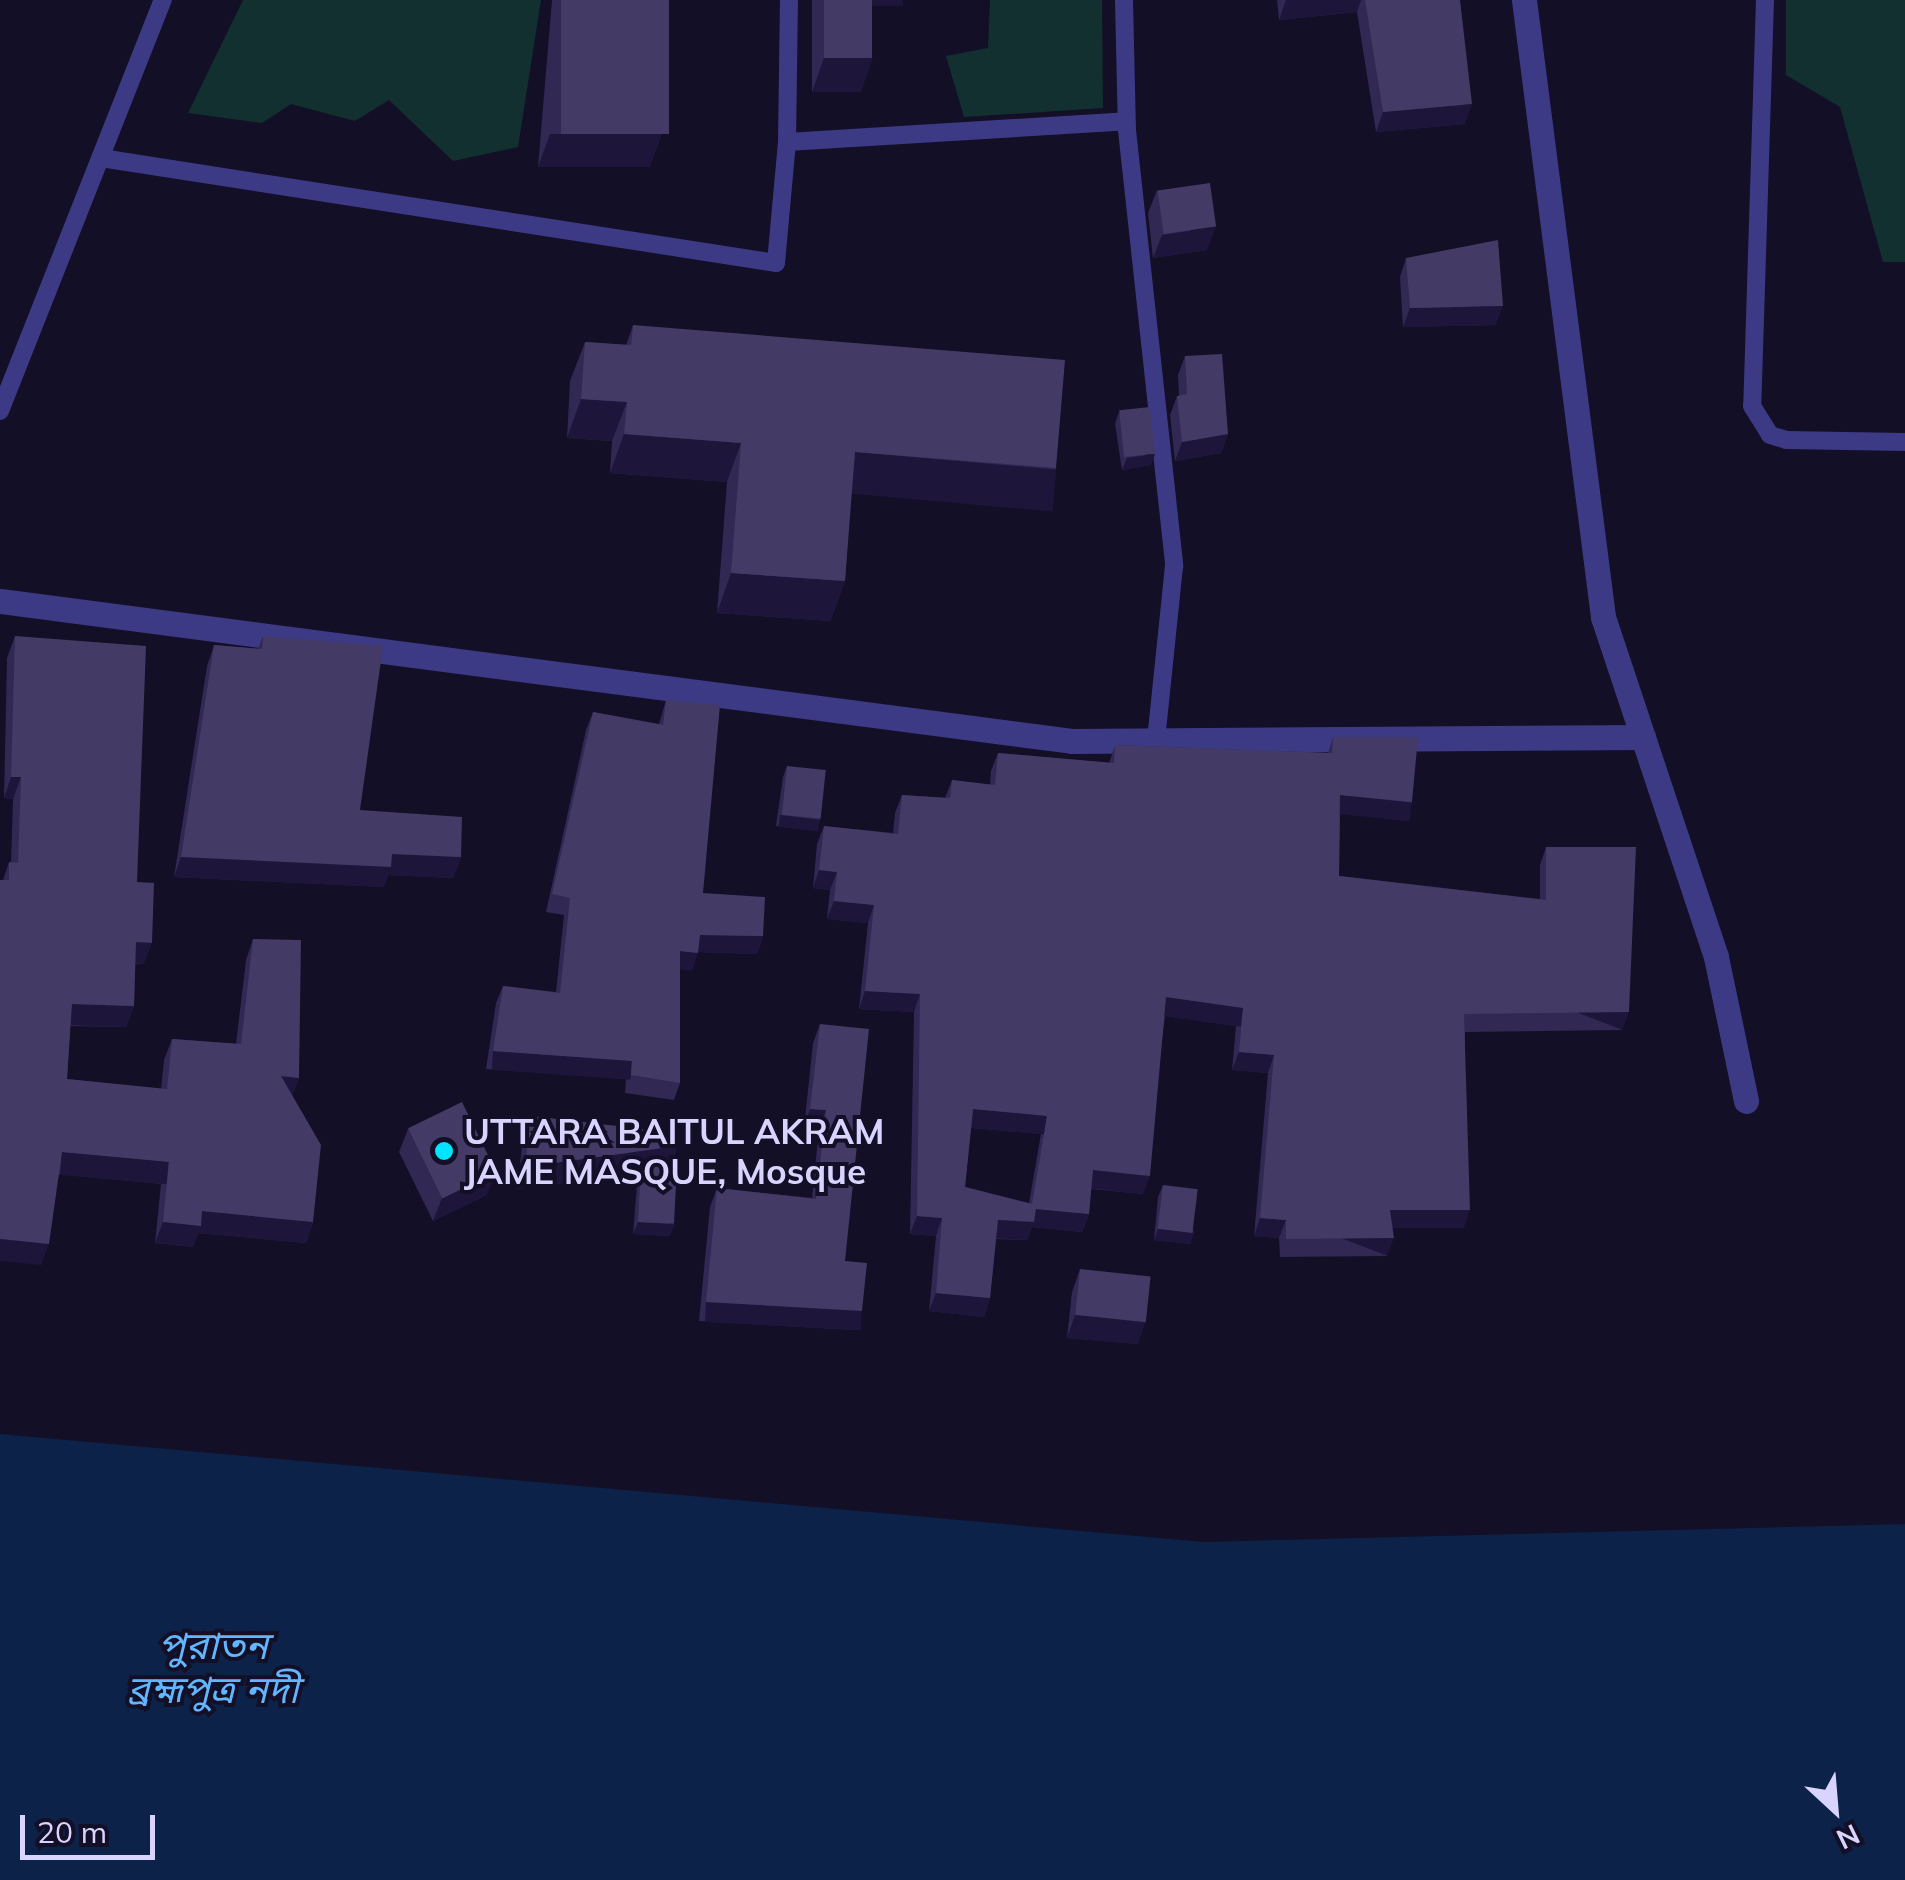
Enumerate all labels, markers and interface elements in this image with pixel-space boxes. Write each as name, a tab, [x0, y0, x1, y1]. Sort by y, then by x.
place label: UTTARA BAITUL AKRAM JAME MASQUE, Mosque	[464, 1110, 884, 1192]
marker: UTTARA BAITUL AKRAM JAME MASQUE, Mosque	[433, 1140, 455, 1162]
water label: পুরাতন ব্রহ্মপুত্র নদী	[127, 1623, 299, 1712]
north arrow	[1785, 1760, 1885, 1860]
scale bar	[25, 1795, 160, 1857]
text: 20 m	[37, 1813, 107, 1851]
text: N	[1831, 1817, 1866, 1858]

